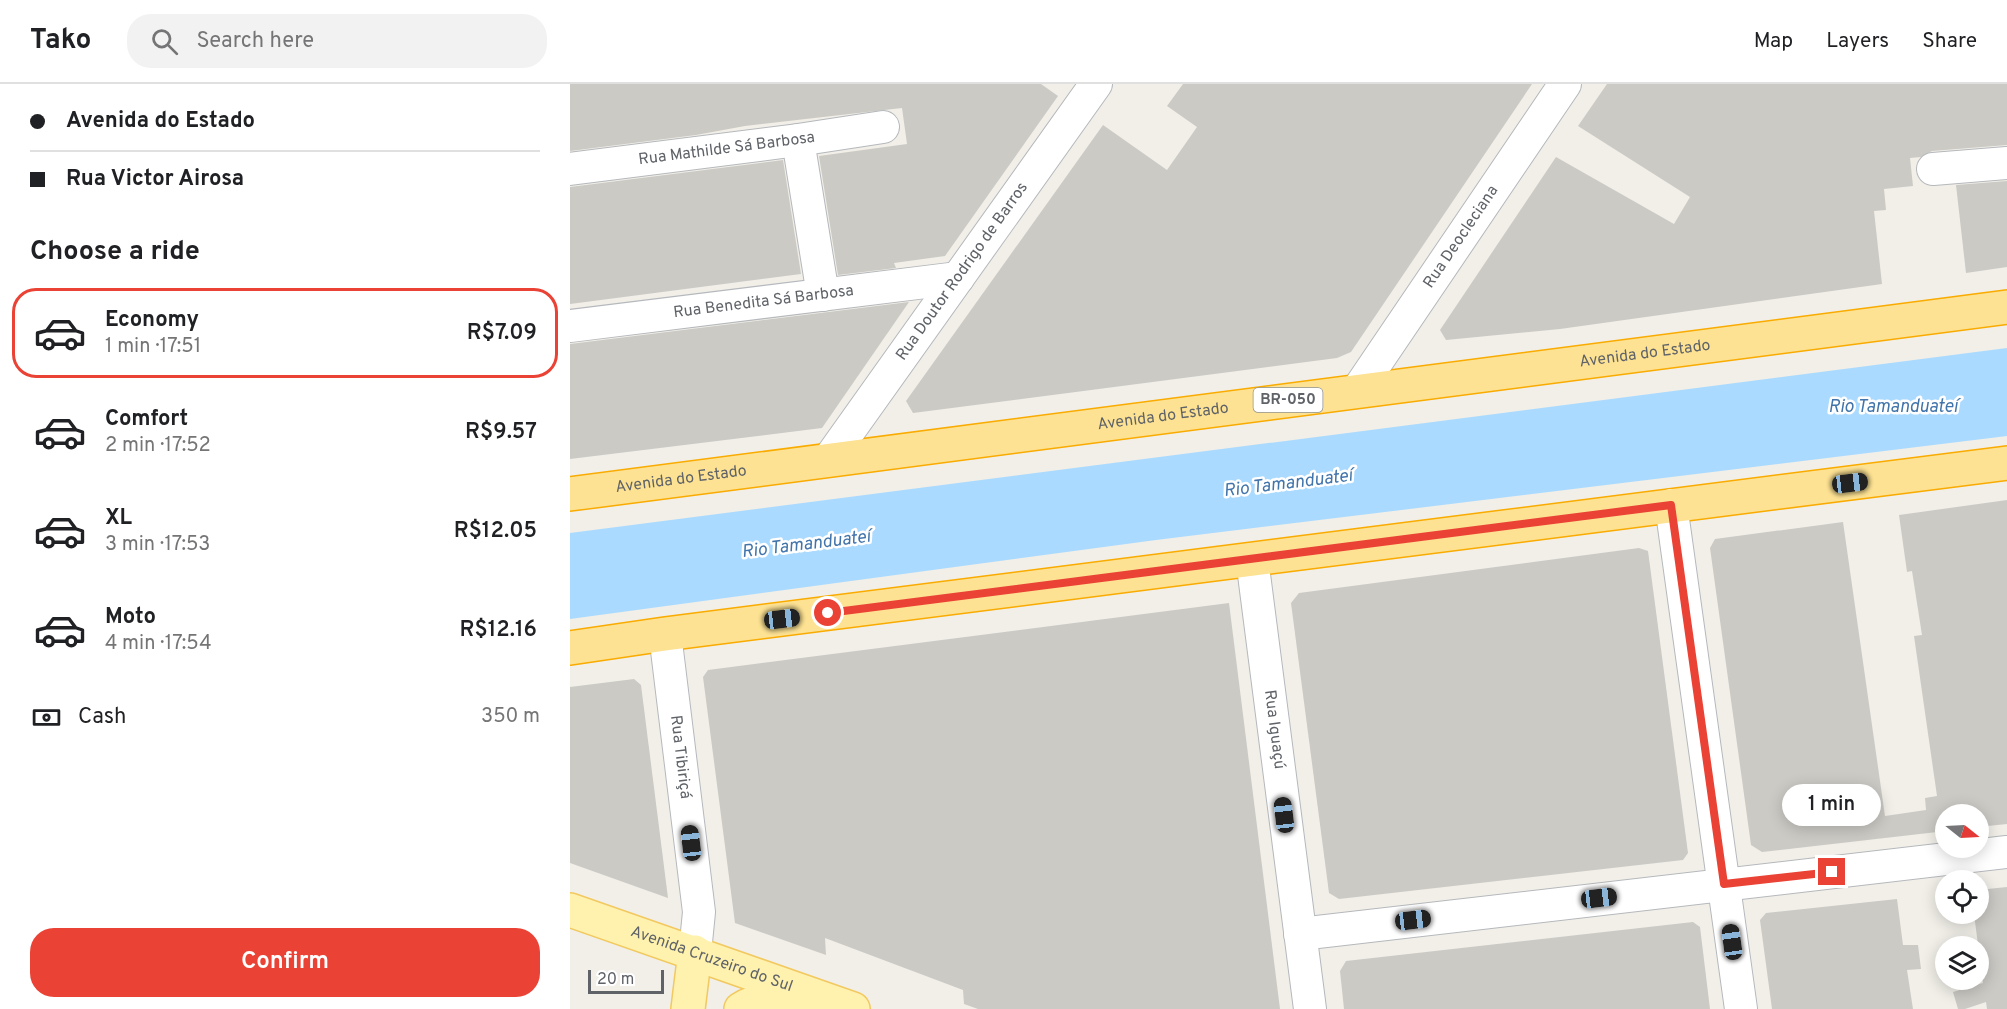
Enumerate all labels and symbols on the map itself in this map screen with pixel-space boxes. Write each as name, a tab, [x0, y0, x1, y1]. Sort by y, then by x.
street label: Rua Mathilde Sá Barbosa	[637, 128, 816, 170]
street label: Rua Doutor Rodrigo de Barros	[892, 179, 1033, 365]
street label: Rua Deocleciana	[1419, 182, 1503, 292]
street label: Rua Benedita Sá Barbosa	[672, 281, 855, 323]
street label: Avenida do Estado	[1578, 336, 1712, 373]
road number: BR-050	[1254, 388, 1322, 412]
water label: Rio Tamanduateí	[1828, 396, 1962, 419]
street label: Avenida do Estado	[1096, 398, 1230, 435]
street label: Avenida do Estado	[614, 461, 748, 498]
water label: Rio Tamanduateí	[1222, 464, 1358, 503]
car	[1831, 472, 1869, 494]
water label: Rio Tamanduateí	[740, 525, 876, 564]
route start	[814, 599, 841, 626]
car	[763, 608, 801, 630]
street label: Rua Iguaçú	[1259, 689, 1289, 771]
street label: Rua Tibiriçá	[665, 714, 695, 800]
callout: 1 min	[1782, 785, 1882, 827]
car	[1273, 796, 1295, 834]
north arrow	[1935, 804, 1989, 858]
car	[680, 824, 702, 862]
route end	[1818, 858, 1845, 885]
car	[1580, 887, 1618, 909]
car	[1394, 909, 1432, 931]
street label: Avenida Cruzeiro do Sul	[628, 922, 795, 997]
car	[1721, 923, 1743, 961]
scale bar	[588, 967, 664, 994]

